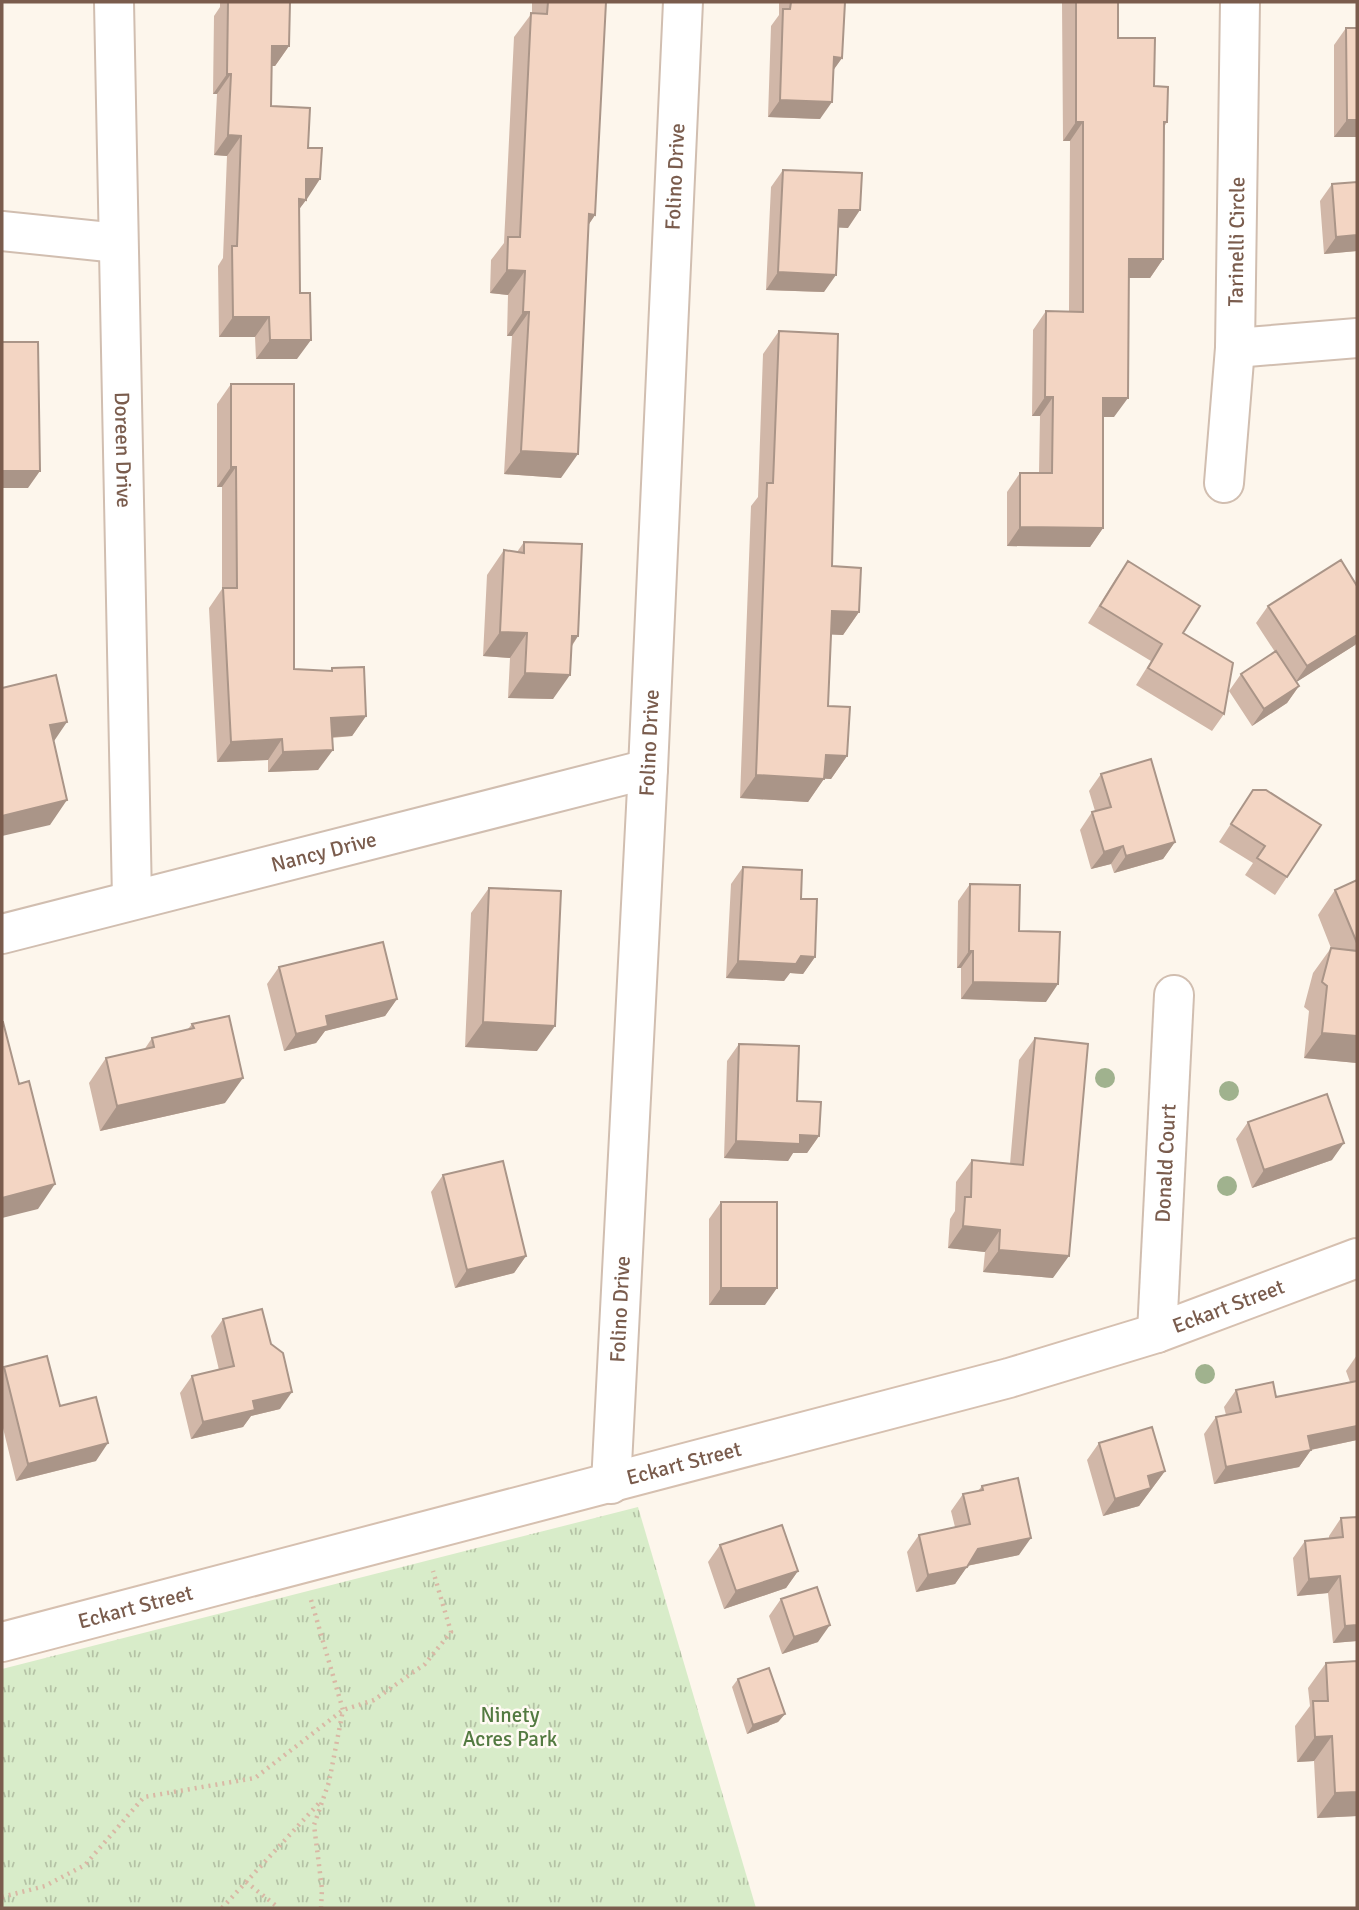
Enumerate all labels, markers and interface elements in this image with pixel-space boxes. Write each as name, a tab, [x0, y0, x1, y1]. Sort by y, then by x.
street label: Folino Drive	[660, 122, 690, 231]
street label: Tarinelli Circle	[1223, 176, 1250, 306]
street label: Doreen Drive	[109, 392, 137, 508]
street label: Folino Drive	[634, 689, 665, 797]
street label: Nancy Drive	[268, 826, 379, 878]
street label: Donald Court	[1150, 1103, 1182, 1223]
street label: Folino Drive	[604, 1255, 636, 1363]
street label: Eckart Street	[1169, 1273, 1288, 1339]
street label: Eckart Street	[624, 1436, 744, 1491]
street label: Eckart Street	[75, 1580, 196, 1635]
park label: Ninety Acres Park	[463, 1702, 558, 1752]

